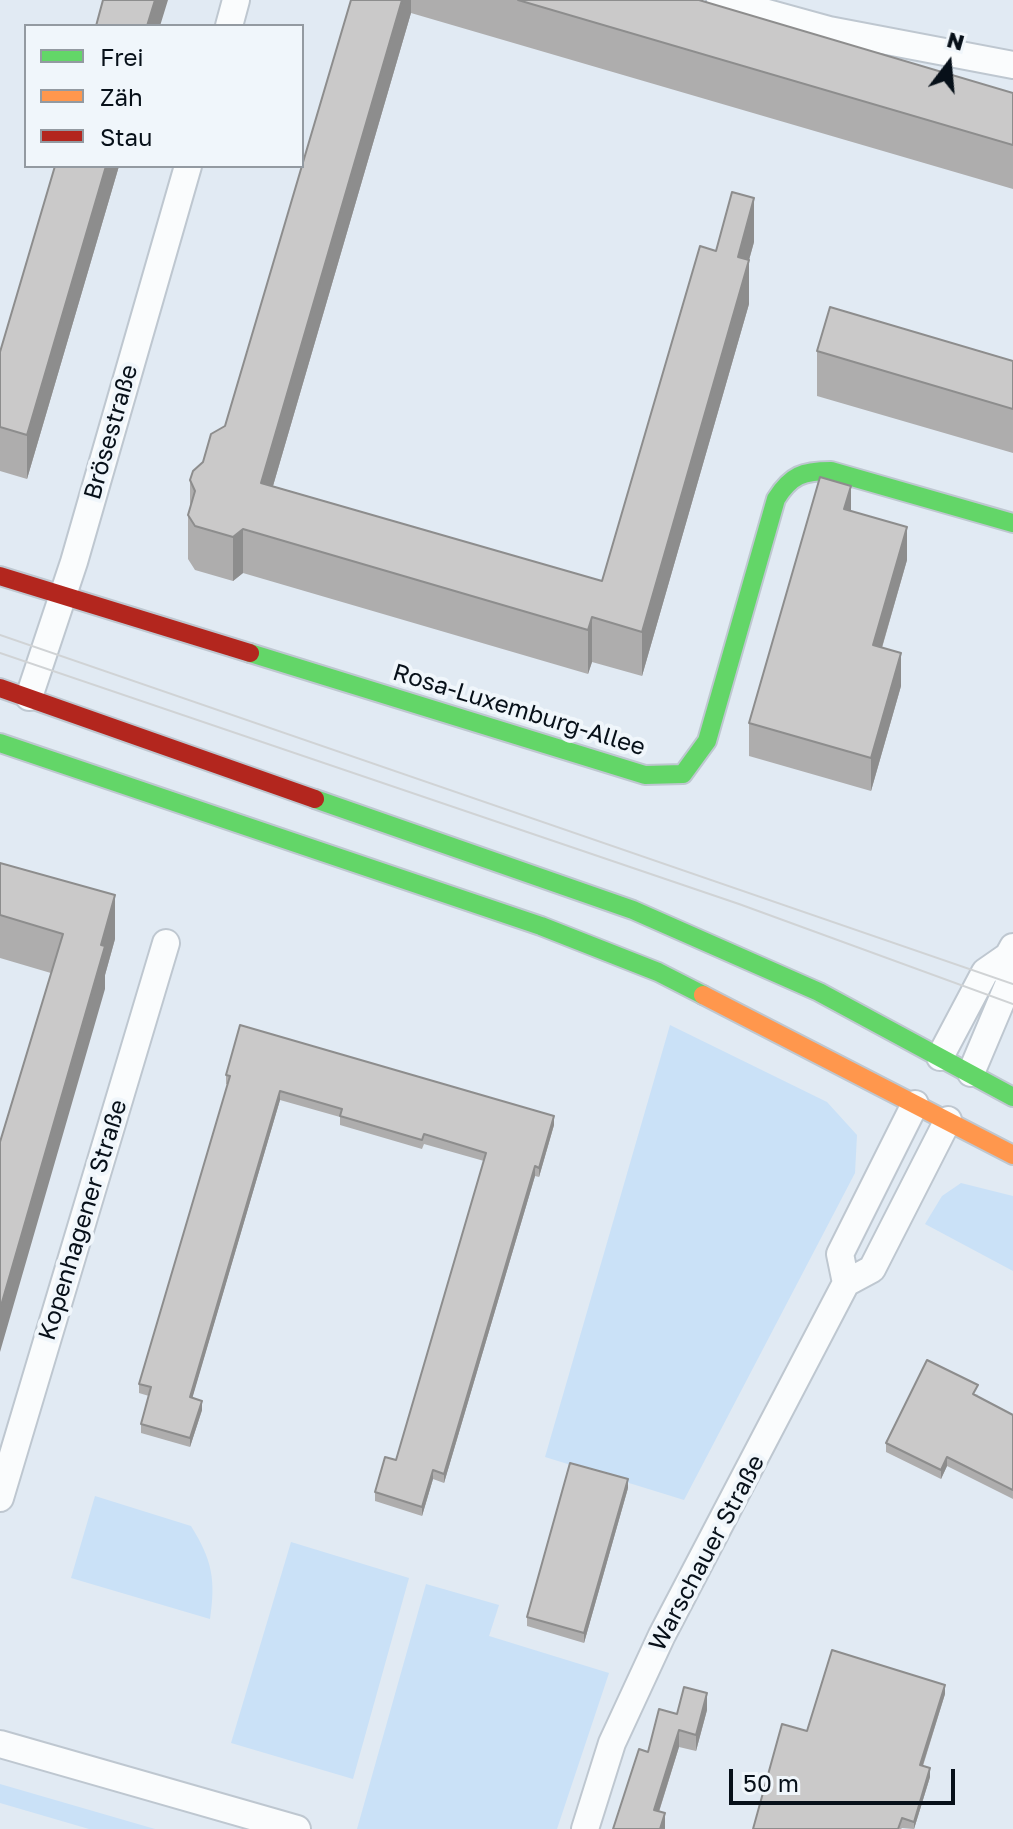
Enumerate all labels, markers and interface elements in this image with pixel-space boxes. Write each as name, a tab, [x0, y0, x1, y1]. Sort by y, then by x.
legend	[24, 24, 304, 168]
north arrow	[909, 24, 989, 104]
text: N	[944, 25, 968, 56]
text: Frei	[100, 42, 144, 71]
text: Zäh	[100, 82, 143, 111]
text: Stau	[100, 122, 153, 151]
street label: Brösestraße	[78, 361, 144, 503]
street label: Rosa-Luxemburg-Allee	[389, 658, 649, 762]
street label: Kopenhagener Straße	[33, 1096, 133, 1344]
street label: Warschauer Straße	[643, 1450, 771, 1656]
scale bar	[733, 1753, 959, 1803]
text: 50 m	[743, 1768, 799, 1797]

